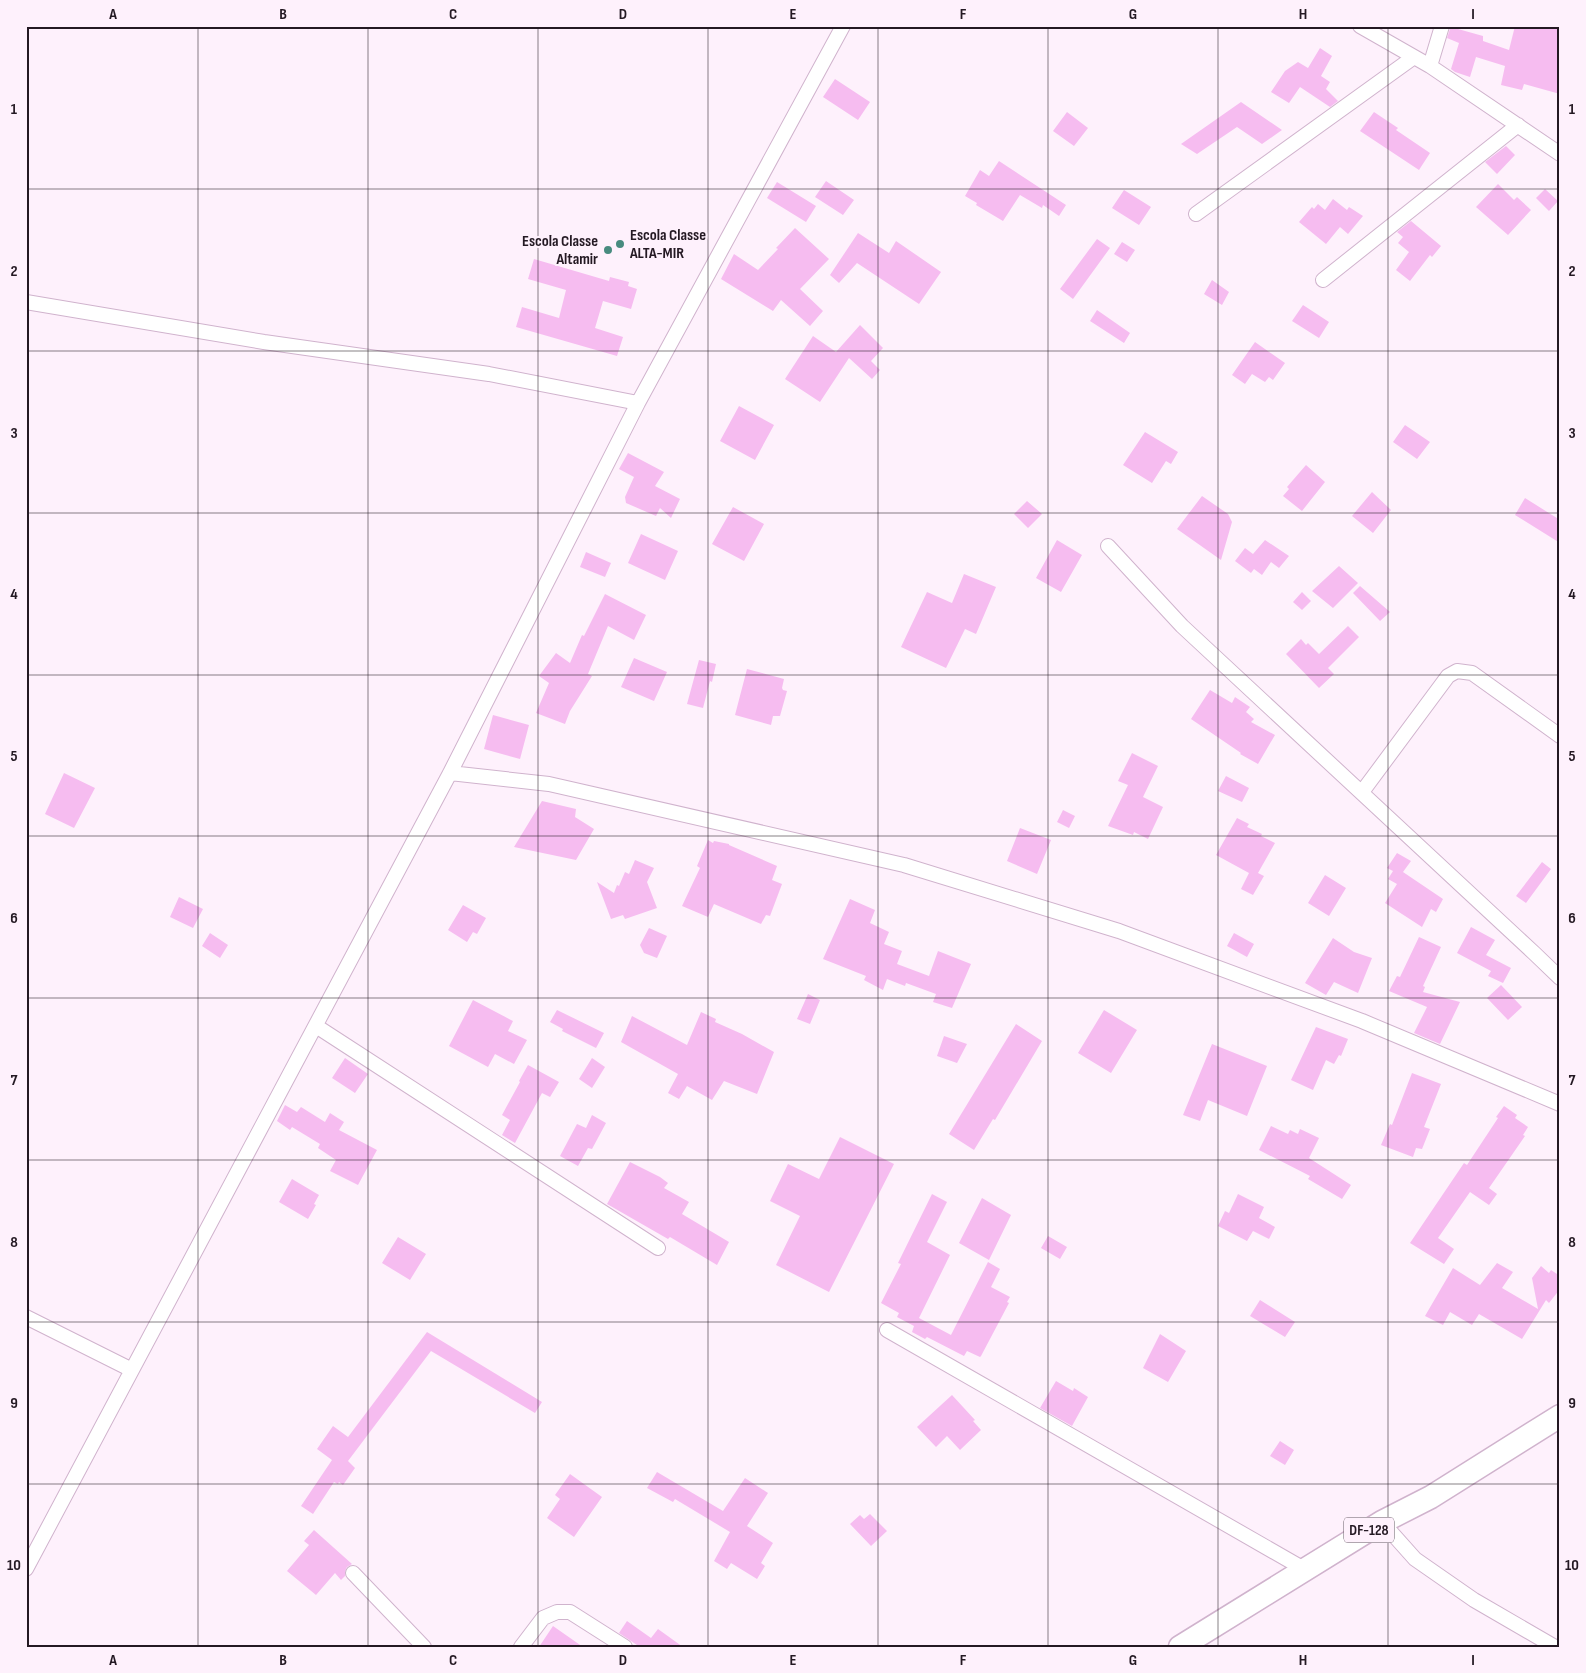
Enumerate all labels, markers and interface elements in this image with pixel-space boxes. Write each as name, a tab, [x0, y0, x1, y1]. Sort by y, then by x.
text: A	[108, 5, 117, 24]
text: B	[279, 5, 287, 24]
text: C	[449, 5, 457, 24]
text: D	[619, 5, 627, 24]
text: E	[790, 5, 797, 24]
text: F	[960, 5, 967, 24]
text: G	[1129, 5, 1137, 24]
text: H	[1299, 5, 1307, 24]
text: I	[1471, 5, 1475, 24]
text: 1	[11, 100, 18, 119]
text: 1	[1569, 100, 1576, 119]
place label: Escola Classe ALTA-MIR	[629, 226, 706, 263]
place label: Escola Classe Altamir	[522, 232, 598, 269]
marker: Escola Classe ALTA-MIR	[614, 238, 626, 250]
marker: Escola Classe Altamir	[602, 244, 614, 256]
text: 2	[10, 262, 18, 281]
text: 2	[1568, 262, 1576, 281]
text: 3	[10, 424, 18, 443]
text: 3	[1568, 424, 1576, 443]
text: 4	[10, 585, 18, 604]
text: 4	[1568, 585, 1576, 604]
text: 5	[10, 747, 18, 766]
text: 5	[1568, 747, 1576, 766]
text: 6	[10, 909, 18, 928]
text: 6	[1568, 909, 1576, 928]
text: 7	[11, 1071, 18, 1090]
text: 7	[1569, 1071, 1576, 1090]
text: 8	[10, 1233, 18, 1252]
text: 8	[1568, 1233, 1576, 1252]
text: 9	[10, 1394, 18, 1413]
text: 9	[1568, 1394, 1576, 1413]
road number: DF-128	[1344, 1518, 1394, 1542]
text: 10	[7, 1556, 21, 1575]
text: 10	[1565, 1556, 1579, 1575]
text: A	[108, 1651, 117, 1670]
text: B	[279, 1651, 287, 1670]
text: C	[449, 1651, 457, 1670]
text: D	[619, 1651, 627, 1670]
text: E	[790, 1651, 797, 1670]
text: F	[960, 1651, 967, 1670]
text: G	[1129, 1651, 1137, 1670]
text: H	[1299, 1651, 1307, 1670]
text: I	[1471, 1651, 1475, 1670]

